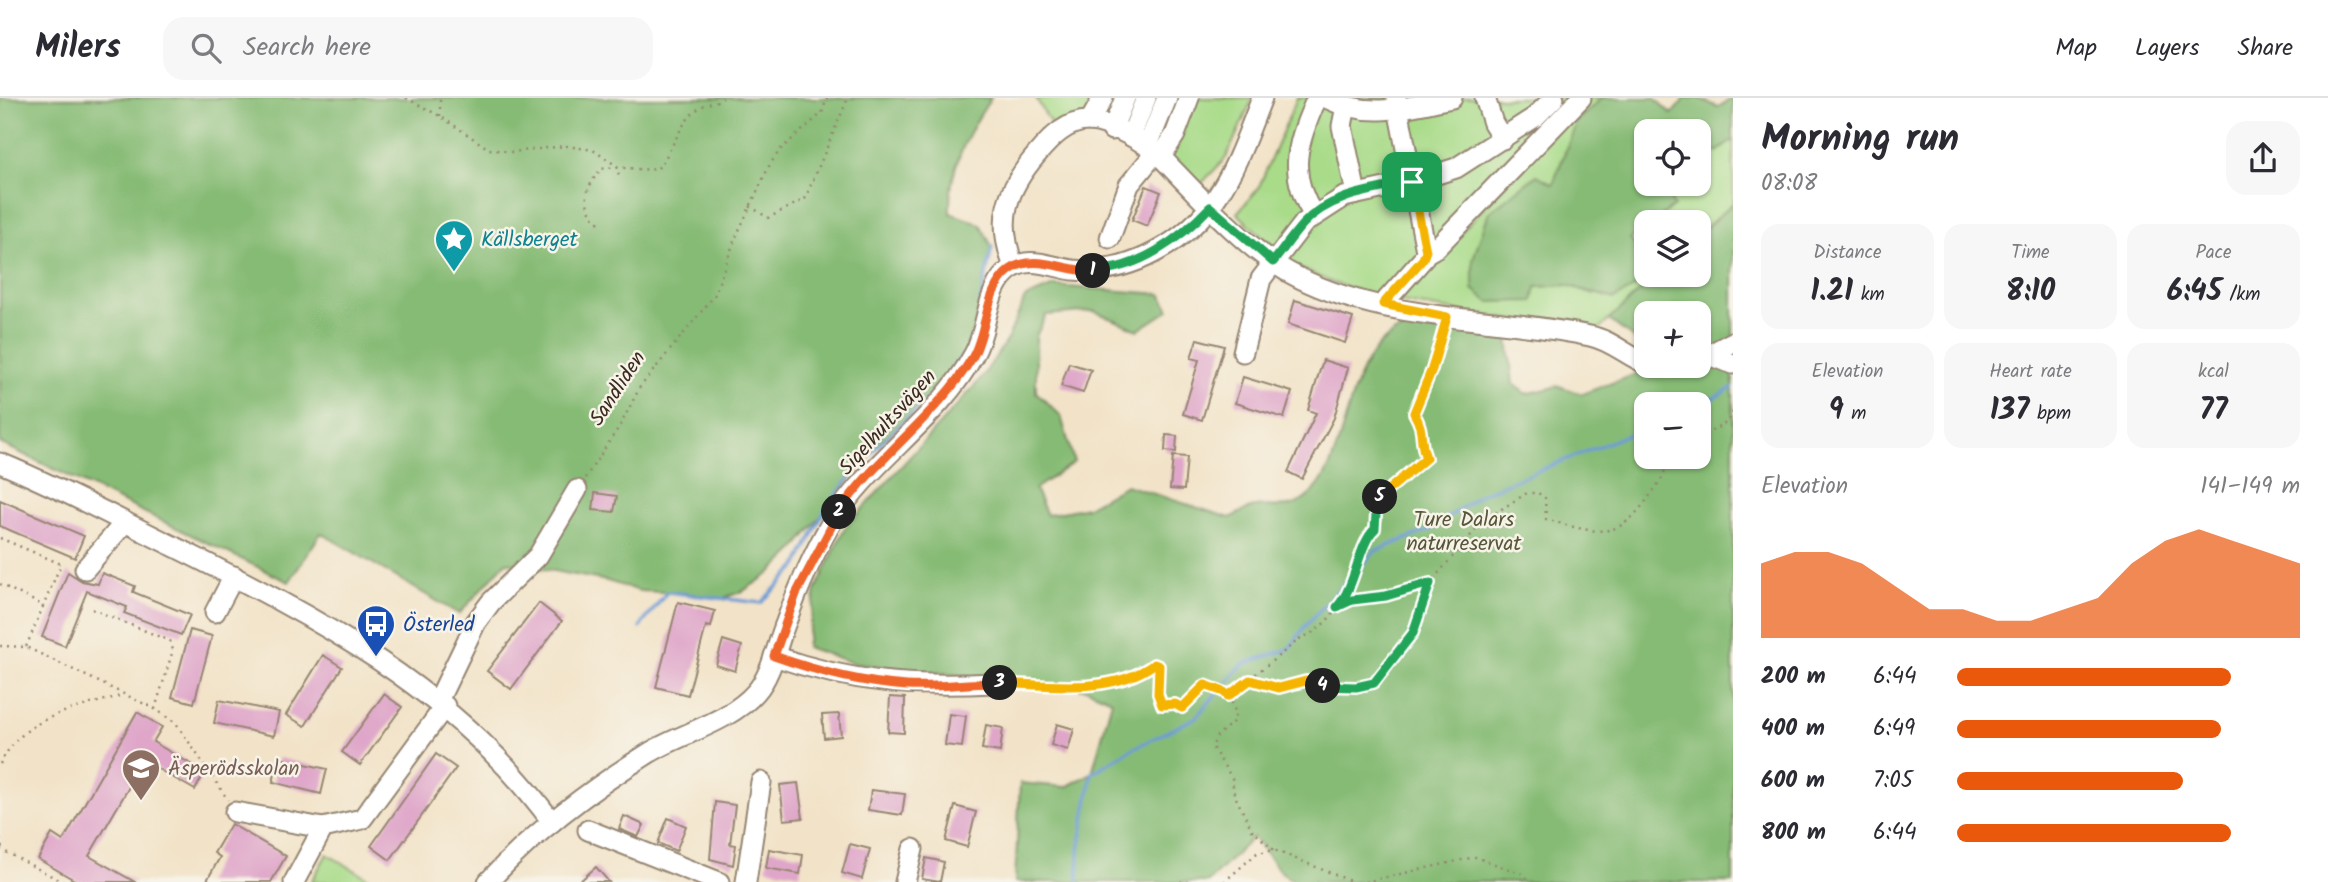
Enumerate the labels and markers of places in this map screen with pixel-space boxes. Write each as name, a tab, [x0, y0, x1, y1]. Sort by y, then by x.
pin	[1382, 152, 1442, 212]
place icon: Källsberget	[433, 218, 475, 273]
place label: Källsberget	[481, 224, 578, 257]
pin: 1	[1076, 254, 1110, 288]
pin: 5	[1362, 480, 1398, 514]
pin: 2	[822, 494, 856, 530]
bus stop icon: Österled	[355, 603, 397, 658]
place label: Österled	[403, 609, 475, 642]
pin: 3	[982, 666, 1018, 700]
pin: 4	[1306, 668, 1340, 704]
school or university icon: Äsperödsskolan	[120, 747, 162, 802]
place label: Äsperödsskolan	[168, 753, 300, 786]

